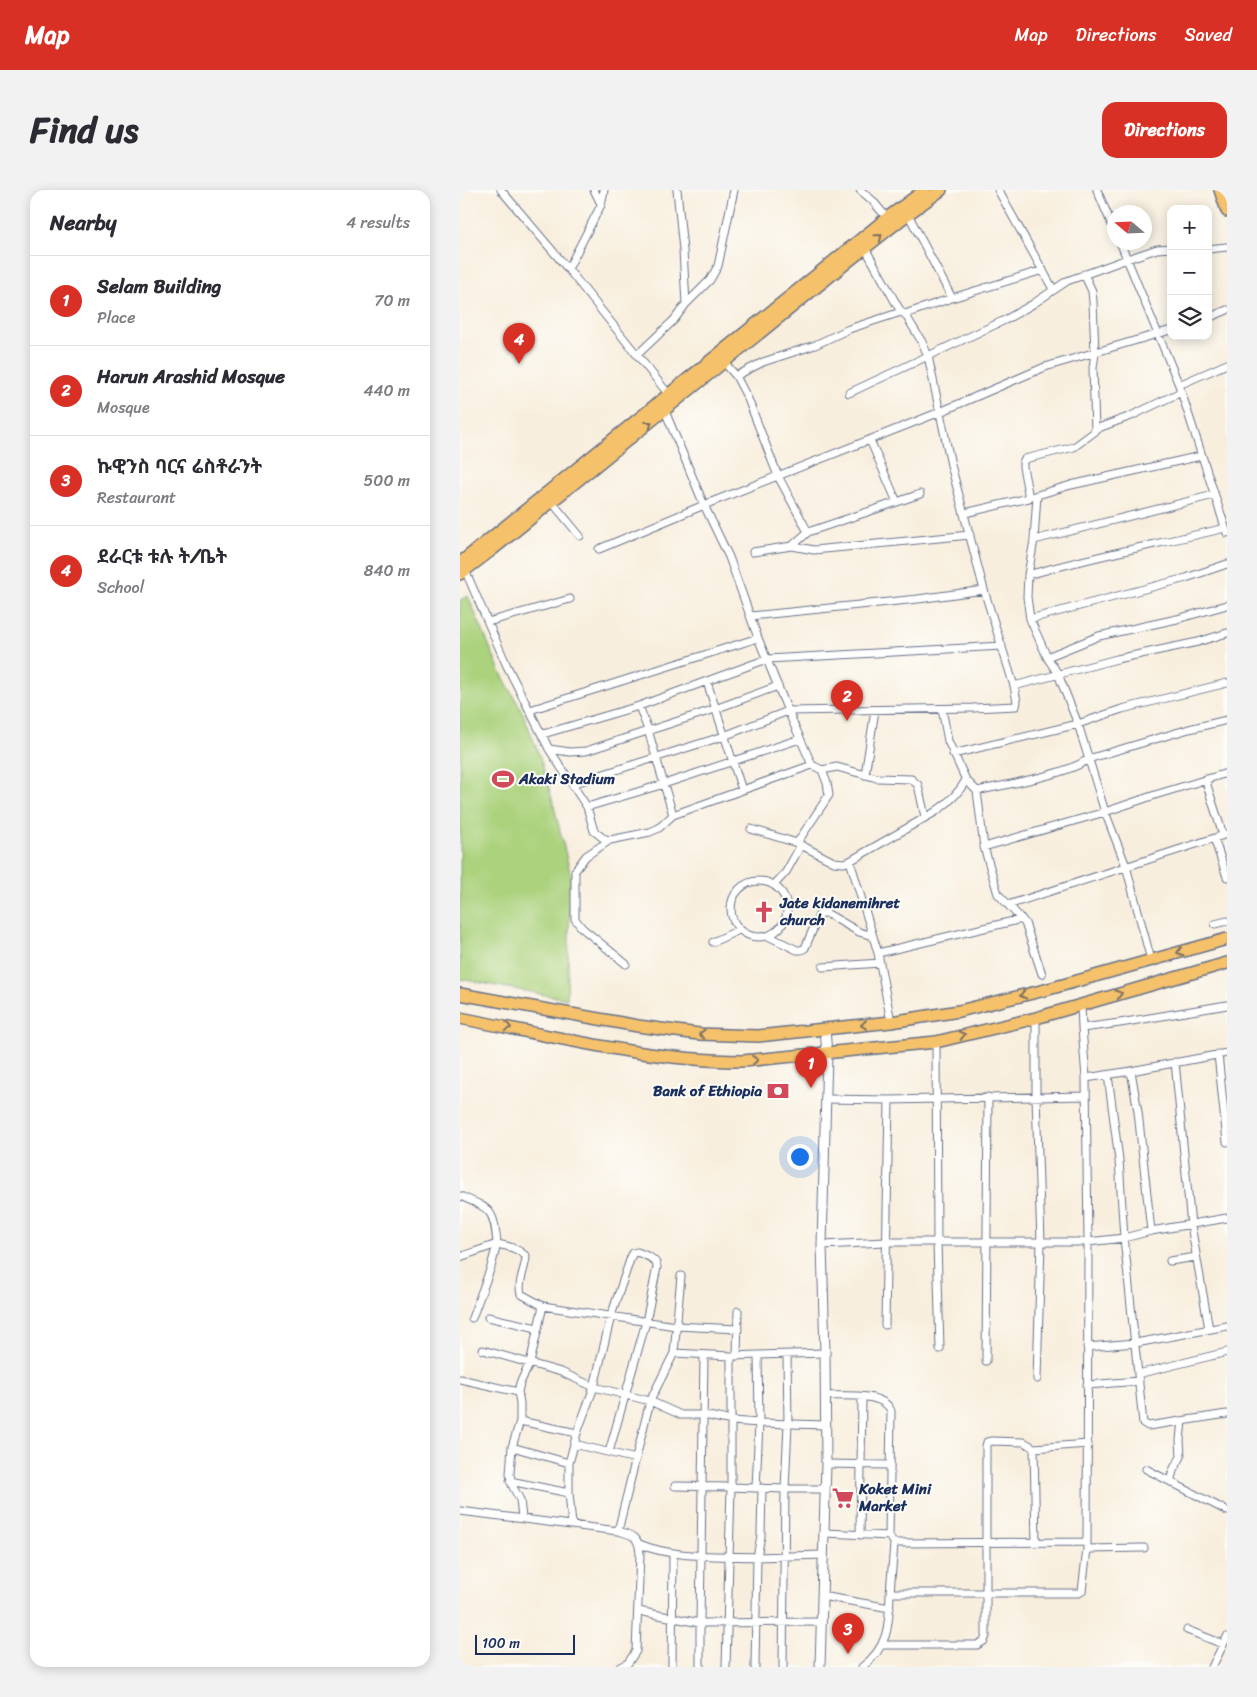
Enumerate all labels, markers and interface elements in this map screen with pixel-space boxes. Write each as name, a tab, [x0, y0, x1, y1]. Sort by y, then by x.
text: Map	[25, 14, 69, 56]
text: Map	[1015, 19, 1048, 51]
text: Directions	[1076, 19, 1157, 51]
text: Saved	[1185, 19, 1232, 51]
text: Find us	[30, 99, 138, 161]
button: Directions	[1102, 102, 1227, 158]
text: Nearby	[50, 204, 116, 242]
north arrow	[1107, 205, 1152, 250]
map controls	[1167, 205, 1212, 340]
button: +	[1167, 205, 1212, 250]
text: 4 results	[346, 208, 410, 237]
one-way arrow	[874, 233, 883, 242]
button: −	[1167, 250, 1212, 295]
text: Selam Building	[97, 270, 221, 303]
text: 1	[63, 286, 69, 315]
text: 70 m	[374, 286, 410, 315]
button: layers	[1167, 295, 1212, 340]
text: Place	[97, 303, 136, 332]
pin: 4	[503, 323, 535, 364]
text: Harun Arashid Mosque	[97, 360, 285, 393]
text: 2	[61, 376, 71, 405]
text: 440 m	[363, 376, 410, 405]
text: Mosque	[97, 393, 150, 422]
one-way arrow	[643, 421, 652, 429]
text: ኩዊንስ ባርና ሬስቶራንት	[97, 450, 262, 483]
text: 3	[62, 466, 70, 495]
text: 500 m	[364, 466, 410, 495]
text: Restaurant	[97, 483, 176, 512]
text: ደራርቱ ቱሉ ት/ቤት	[97, 540, 227, 573]
text: 4	[61, 556, 71, 585]
text: 840 m	[364, 556, 410, 585]
text: School	[97, 573, 144, 602]
pin: 2	[831, 680, 863, 721]
sports icon: Akaki Stadium	[490, 766, 516, 792]
place label: Akaki Stadium	[518, 766, 615, 792]
place label: Jate kidanemihret church	[779, 890, 900, 933]
church icon: Jate kidanemihret church	[751, 899, 777, 925]
one-way arrow	[1176, 946, 1184, 957]
one-way arrow	[1019, 989, 1028, 1000]
one-way arrow	[1114, 990, 1122, 1000]
one-way arrow	[860, 1020, 868, 1031]
one-way arrow	[503, 1021, 512, 1032]
one-way arrow	[698, 1029, 706, 1040]
one-way arrow	[957, 1031, 965, 1041]
pin: 1	[795, 1047, 827, 1088]
one-way arrow	[751, 1054, 759, 1065]
place label: Bank of Ethiopia	[653, 1078, 762, 1104]
bank icon: Bank of Ethiopia	[765, 1078, 791, 1104]
your location	[787, 1144, 813, 1170]
place label: Koket Mini Market	[858, 1476, 932, 1519]
supermarket icon: Koket Mini Market	[830, 1485, 856, 1511]
pin: 3	[832, 1613, 864, 1654]
text: 100 m	[482, 1631, 520, 1656]
scale bar	[475, 1632, 575, 1655]

